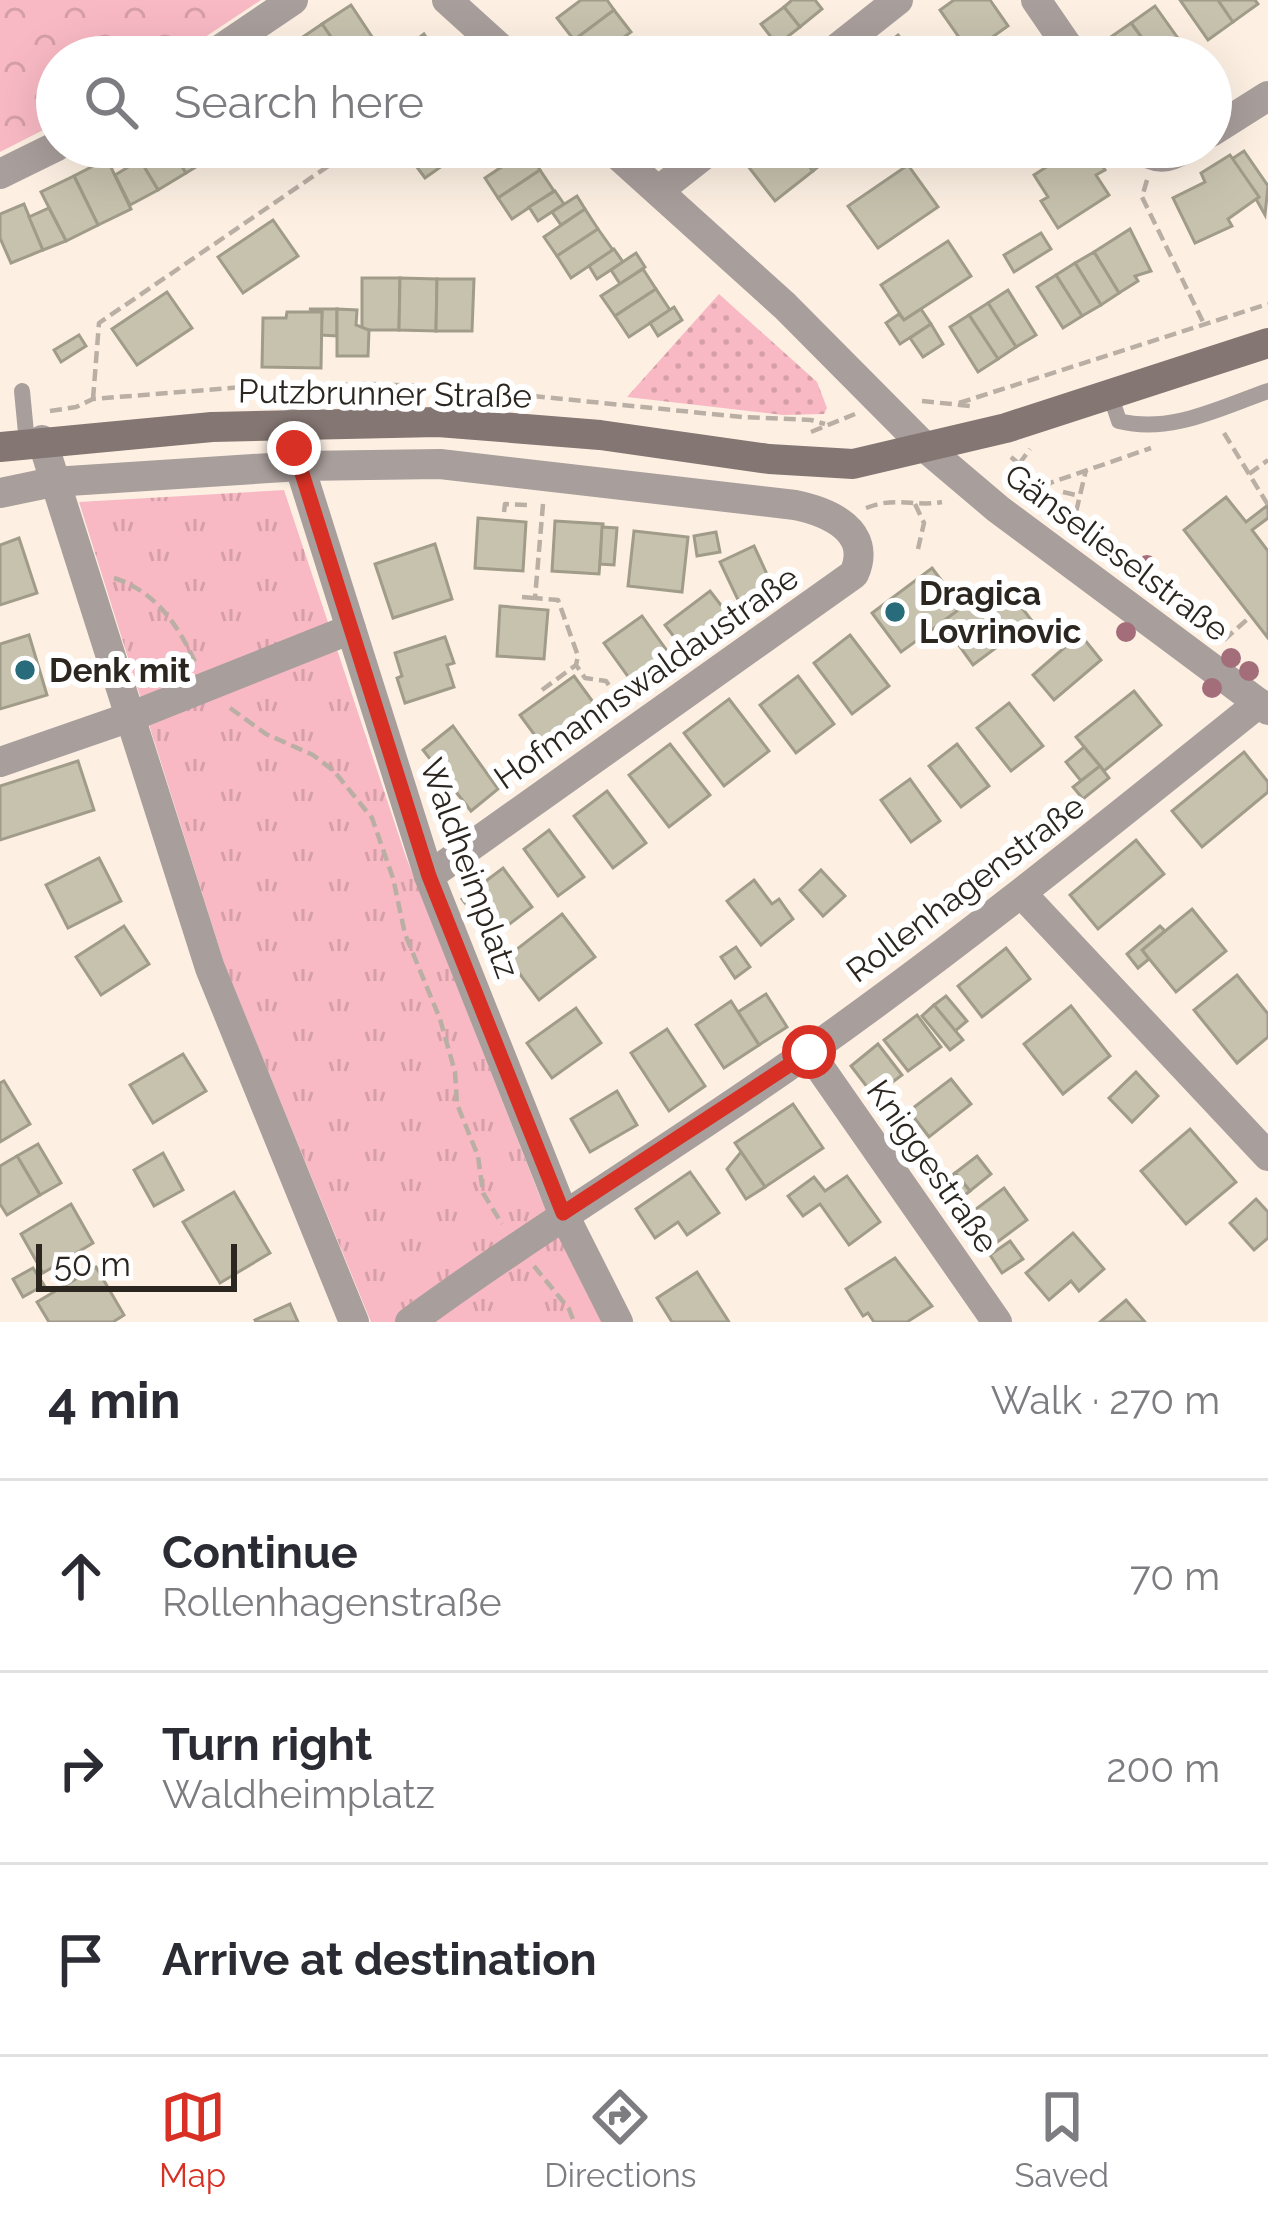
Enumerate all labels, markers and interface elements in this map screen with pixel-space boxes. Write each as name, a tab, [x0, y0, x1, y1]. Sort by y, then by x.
search box	[36, 36, 1232, 168]
icon: search	[78, 69, 144, 135]
text: Search here	[174, 76, 424, 129]
street label: Putzbrunner Straße	[238, 371, 532, 416]
route end	[267, 421, 321, 475]
street label: Gänselieselstraße	[997, 456, 1236, 649]
street label: Hofmannswaldaustraße	[487, 558, 806, 797]
place label: Dragica Lovrinovic	[919, 574, 1081, 651]
marker: Dragica Lovrinovic	[882, 599, 908, 625]
place label: Denk mit	[49, 651, 191, 690]
marker: Denk mit	[12, 657, 38, 683]
street label: Waldheimplatz	[412, 753, 527, 983]
street label: Rollenhagenstraße	[839, 786, 1092, 990]
route start	[782, 1025, 836, 1079]
street label: Kniggestraße	[859, 1072, 1006, 1260]
scale bar	[36, 1238, 237, 1291]
text: 50 m	[54, 1245, 131, 1284]
text: 4 min	[48, 1370, 181, 1430]
text: Walk · 270 m	[991, 1377, 1220, 1423]
text: Continue	[162, 1526, 358, 1579]
icon: ahead	[48, 1543, 114, 1609]
text: 70 m	[1130, 1553, 1220, 1599]
text: Rollenhagenstraße	[162, 1579, 502, 1625]
text: Turn right	[162, 1718, 372, 1771]
icon: right	[48, 1735, 114, 1801]
text: 200 m	[1106, 1745, 1220, 1791]
text: Waldheimplatz	[162, 1771, 435, 1817]
icon: arrive	[48, 1927, 114, 1993]
text: Arrive at destination	[162, 1933, 597, 1986]
tab: Map	[159, 2084, 226, 2195]
tab: Directions	[544, 2084, 697, 2195]
tab: Saved	[1015, 2084, 1109, 2195]

